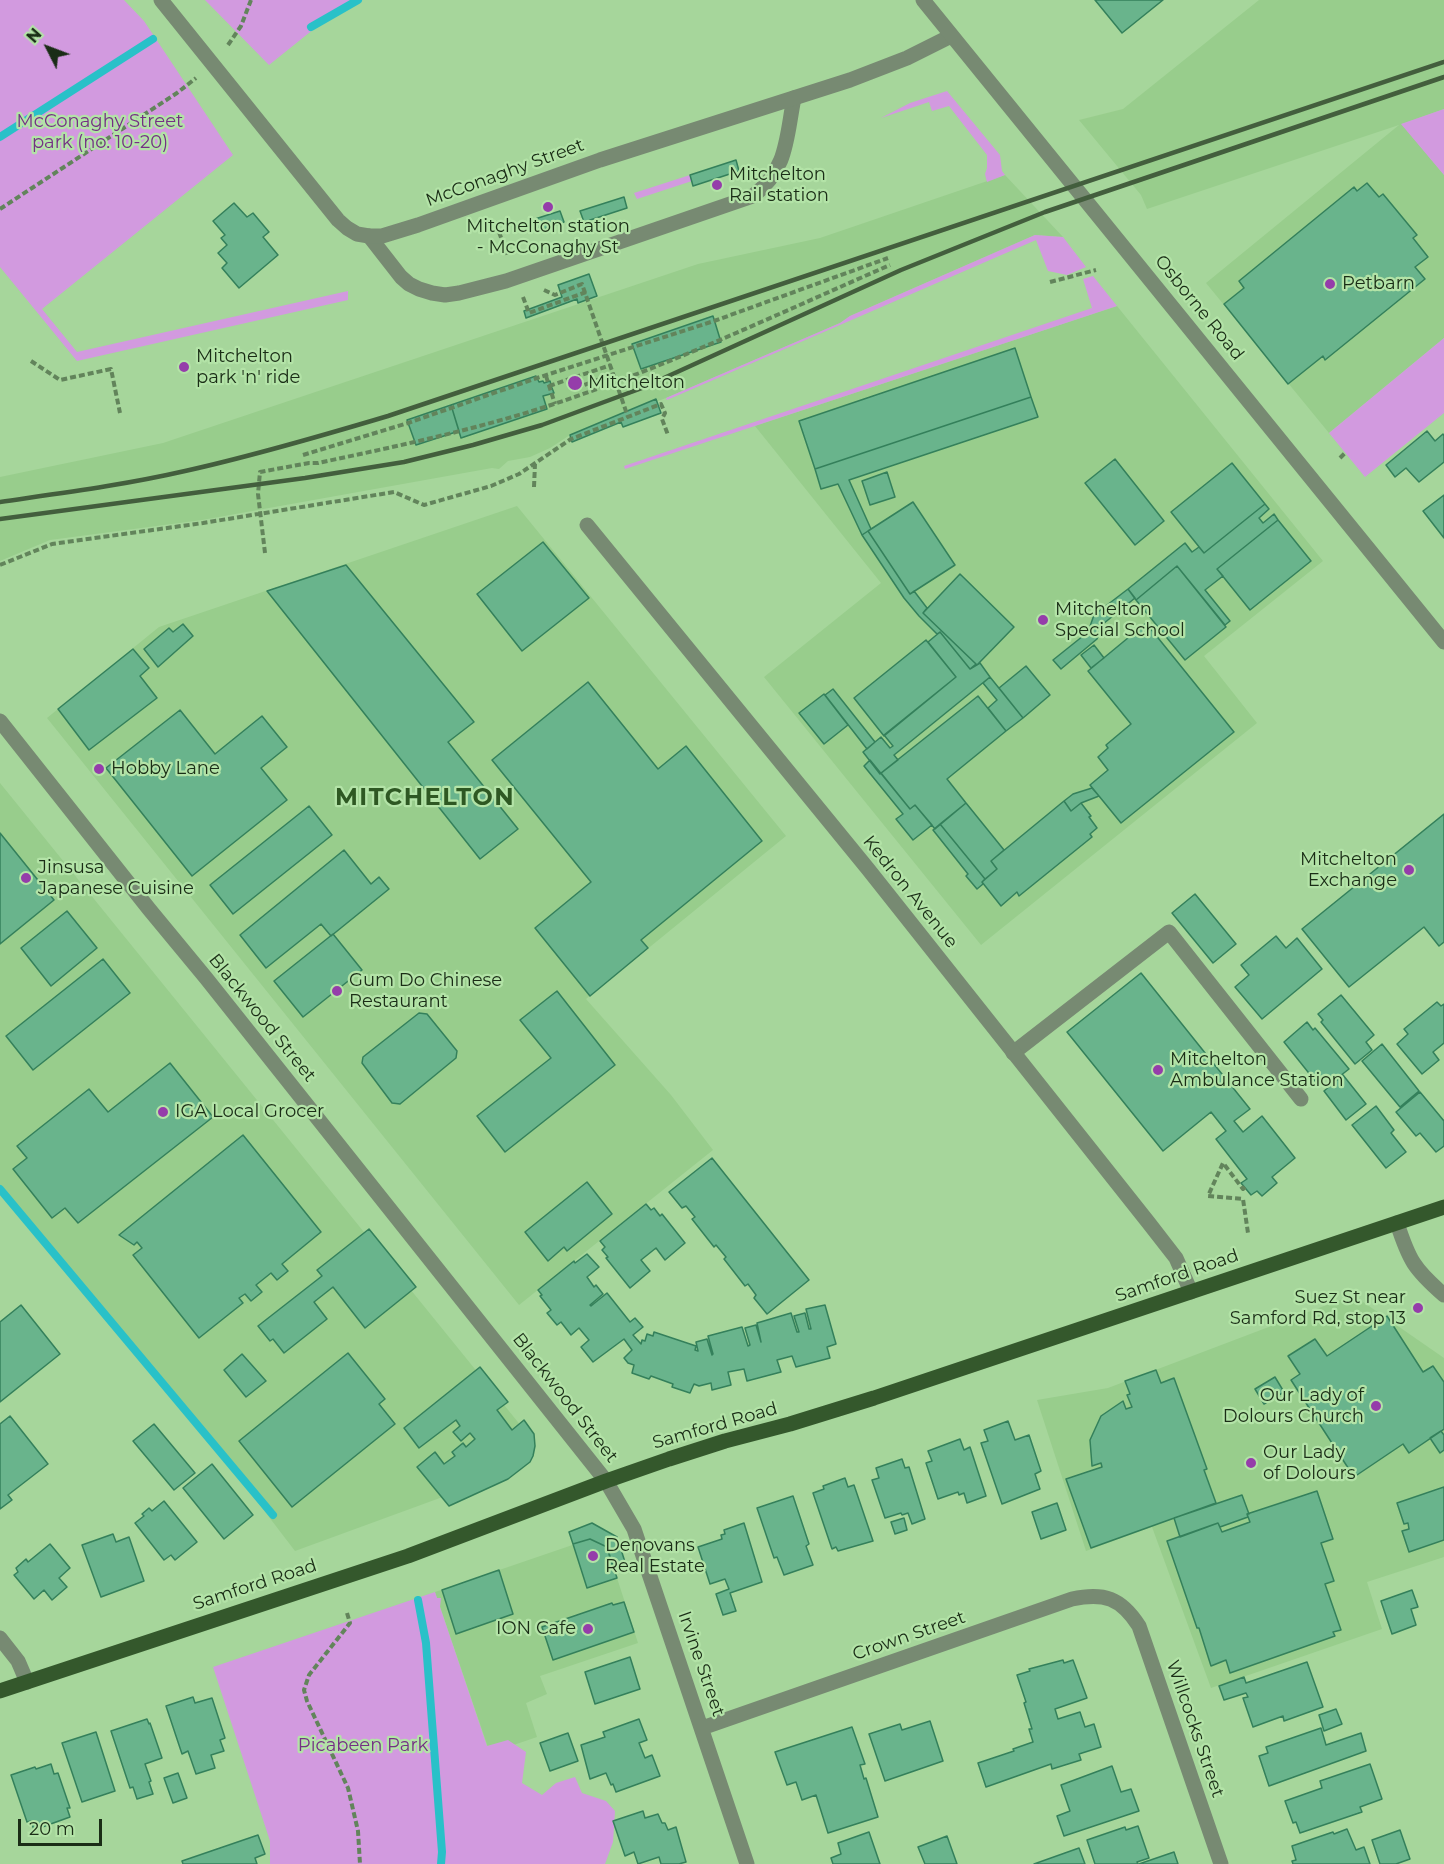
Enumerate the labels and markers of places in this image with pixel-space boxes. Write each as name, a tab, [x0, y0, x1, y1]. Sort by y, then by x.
place label: Mitchelton Rail station	[729, 164, 829, 207]
marker: Mitchelton Rail station	[710, 178, 724, 192]
marker: Mitchelton station - McConaghy St	[541, 200, 555, 214]
place label: Mitchelton station - McConaghy St	[466, 216, 630, 258]
place label: Petbarn	[1342, 273, 1415, 295]
marker: Petbarn	[1323, 277, 1337, 291]
place label: Mitchelton park 'n' ride	[196, 346, 300, 388]
marker: Mitchelton park 'n' ride	[177, 360, 191, 374]
place label: Mitchelton	[588, 372, 685, 394]
marker: Mitchelton	[566, 374, 584, 392]
place label: Mitchelton Special School	[1055, 599, 1185, 642]
marker: Mitchelton Special School	[1036, 613, 1050, 627]
place label: Hobby Lane	[111, 758, 220, 780]
marker: Hobby Lane	[92, 762, 106, 776]
place label: Mitchelton Exchange	[1300, 849, 1397, 892]
place label: Jinsusa Japanese Cuisine	[38, 857, 194, 900]
marker: Mitchelton Exchange	[1402, 863, 1416, 877]
marker: Jinsusa Japanese Cuisine	[19, 871, 33, 885]
place label: Gum Do Chinese Restaurant	[349, 970, 502, 1012]
marker: Gum Do Chinese Restaurant	[330, 984, 344, 998]
place label: Mitchelton Ambulance Station	[1170, 1049, 1344, 1092]
marker: Mitchelton Ambulance Station	[1151, 1063, 1165, 1077]
place label: IGA Local Grocer	[175, 1101, 324, 1123]
marker: IGA Local Grocer	[156, 1105, 170, 1119]
place label: Suez St near Samford Rd, stop 13	[1230, 1287, 1406, 1330]
marker: Suez St near Samford Rd, stop 13	[1411, 1301, 1425, 1315]
place label: Our Lady of Dolours Church	[1223, 1385, 1364, 1428]
marker: Our Lady of Dolours Church	[1369, 1399, 1383, 1413]
place label: Our Lady of Dolours	[1263, 1442, 1355, 1484]
marker: Our Lady of Dolours	[1244, 1456, 1258, 1470]
place label: Denovans Real Estate	[605, 1535, 705, 1578]
marker: Denovans Real Estate	[586, 1549, 600, 1563]
place label: ION Cafe	[496, 1618, 576, 1640]
marker: ION Cafe	[581, 1622, 595, 1636]

